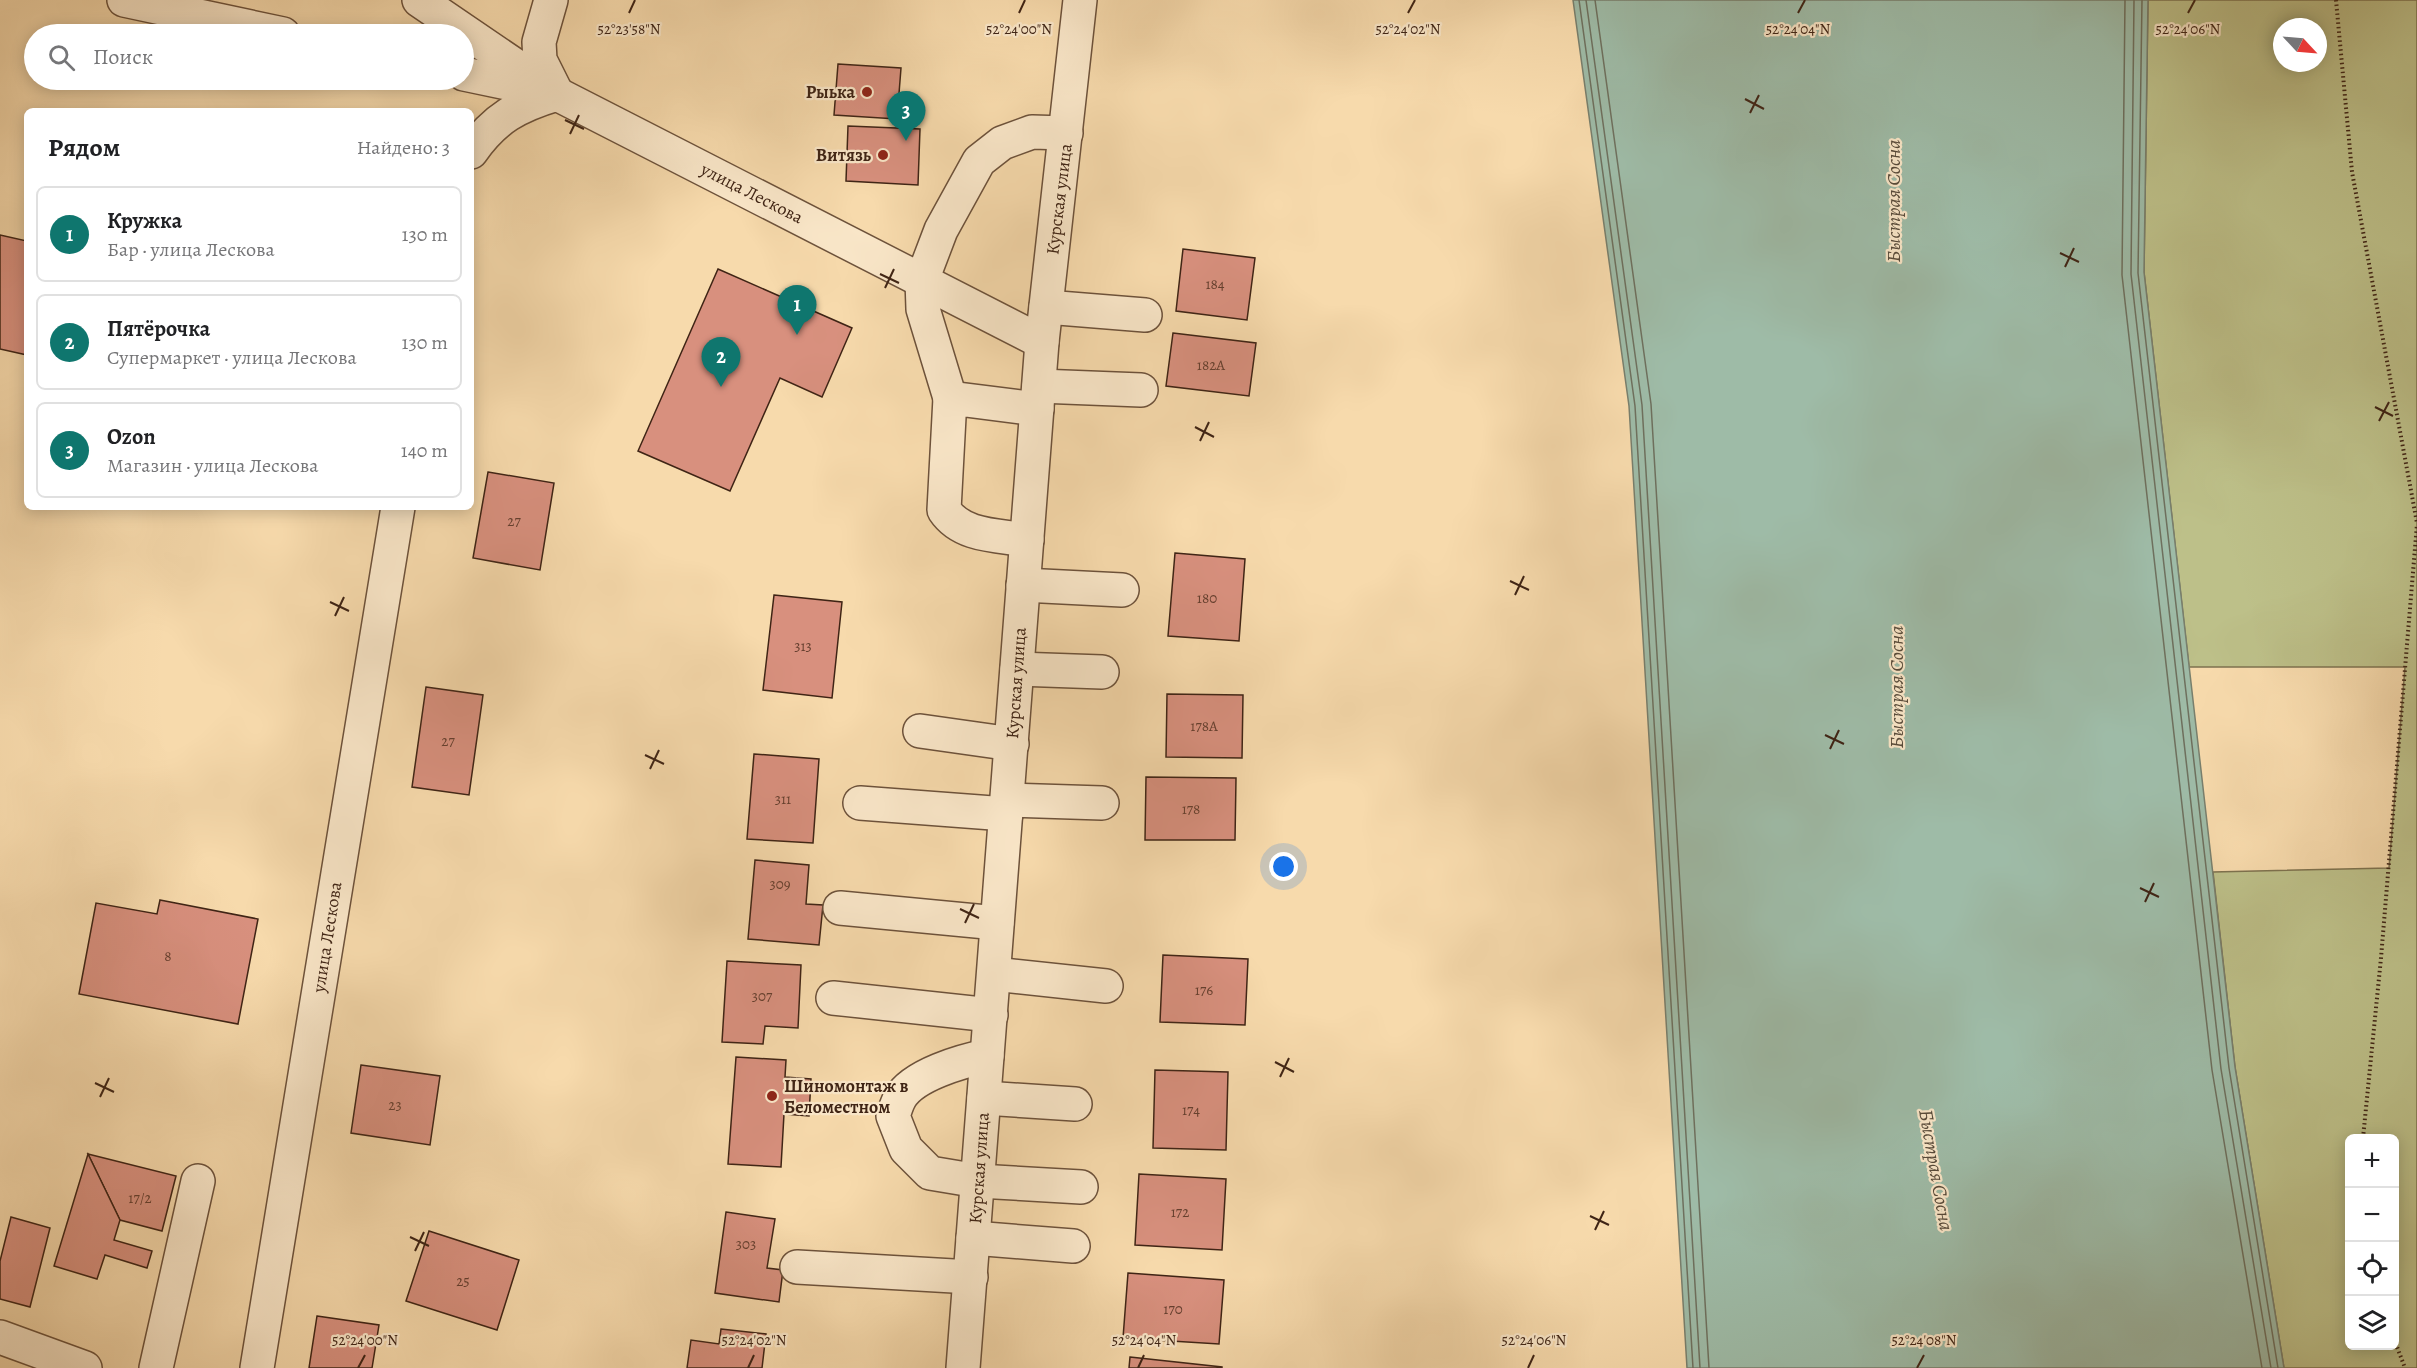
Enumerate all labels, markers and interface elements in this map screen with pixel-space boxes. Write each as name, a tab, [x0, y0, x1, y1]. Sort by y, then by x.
north arrow	[2273, 18, 2327, 72]
text: 52°23'58"N	[597, 19, 661, 39]
text: 52°24'00"N	[986, 19, 1052, 39]
text: 52°24'02"N	[1375, 19, 1441, 39]
text: 52°24'04"N	[1766, 19, 1831, 39]
text: 52°24'06"N	[2156, 19, 2221, 39]
search box	[24, 24, 474, 90]
icon: search	[45, 41, 78, 74]
text: Поиск	[93, 42, 153, 72]
place label: Рыька	[806, 80, 855, 104]
marker: Рыька	[860, 85, 874, 99]
pin: 3	[886, 92, 926, 141]
text: Рядом	[48, 130, 120, 165]
text: Найдено: 3	[357, 134, 450, 161]
water label: Быстрая Сосна	[1880, 139, 1907, 263]
street label: Курская улица	[1040, 141, 1078, 256]
place label: Витязь	[816, 143, 872, 167]
marker: Витязь	[876, 148, 890, 162]
street label: улица Лескова	[696, 156, 808, 229]
text: Кружка	[107, 206, 182, 236]
text: 1	[66, 221, 73, 248]
text: 130 m	[402, 221, 448, 248]
text: Бар · улица Лескова	[107, 236, 275, 263]
house number: 184	[1205, 274, 1225, 294]
pin: 1	[778, 286, 816, 335]
text: Пятёрочка	[107, 314, 210, 344]
text: 2	[65, 329, 74, 356]
text: 130 m	[402, 329, 448, 356]
pin: 2	[702, 338, 740, 387]
text: Супермаркет · улица Лескова	[107, 344, 357, 371]
house number: 182А	[1197, 355, 1225, 375]
text: Ozon	[107, 422, 156, 452]
text: 3	[65, 437, 74, 464]
text: 140 m	[401, 437, 448, 464]
text: Магазин · улица Лескова	[107, 452, 319, 479]
house number: 27	[507, 511, 521, 531]
house number: 180	[1197, 588, 1217, 608]
water label: Быстрая Сосна	[1883, 625, 1910, 749]
street label: Курская улица	[1000, 626, 1032, 740]
house number: 313	[794, 636, 812, 656]
house number: 178А	[1190, 716, 1218, 736]
house number: 27	[441, 731, 455, 751]
house number: 311	[775, 789, 791, 809]
house number: 178	[1182, 799, 1200, 819]
your location	[1269, 852, 1298, 881]
house number: 309	[769, 874, 791, 894]
street label: улица Лескова	[306, 879, 348, 995]
house number: 8	[164, 946, 172, 966]
house number: 176	[1195, 980, 1213, 1000]
house number: 307	[752, 986, 773, 1006]
place label: Шиномонтаж в Беломестном	[784, 1074, 908, 1119]
marker: Шиномонтаж в Беломестном	[765, 1089, 779, 1103]
house number: 23	[388, 1095, 402, 1115]
house number: 174	[1182, 1100, 1200, 1120]
water label: Быстрая Сосна	[1912, 1107, 1960, 1233]
street label: Курская улица	[963, 1111, 995, 1225]
map controls	[2345, 1134, 2399, 1350]
button: +	[2345, 1134, 2399, 1188]
house number: 17/2	[128, 1188, 152, 1208]
button: −	[2345, 1188, 2399, 1242]
house number: 172	[1171, 1202, 1189, 1222]
house number: 303	[736, 1234, 756, 1254]
button: locate	[2345, 1242, 2399, 1296]
house number: 25	[456, 1271, 470, 1291]
button: layers	[2345, 1296, 2399, 1350]
house number: 170	[1163, 1299, 1183, 1319]
text: 52°24'00"N	[332, 1330, 398, 1350]
text: 52°24'02"N	[721, 1330, 787, 1350]
text: 52°24'04"N	[1112, 1330, 1177, 1350]
text: 52°24'06"N	[1502, 1330, 1567, 1350]
text: 52°24'08"N	[1891, 1330, 1957, 1350]

